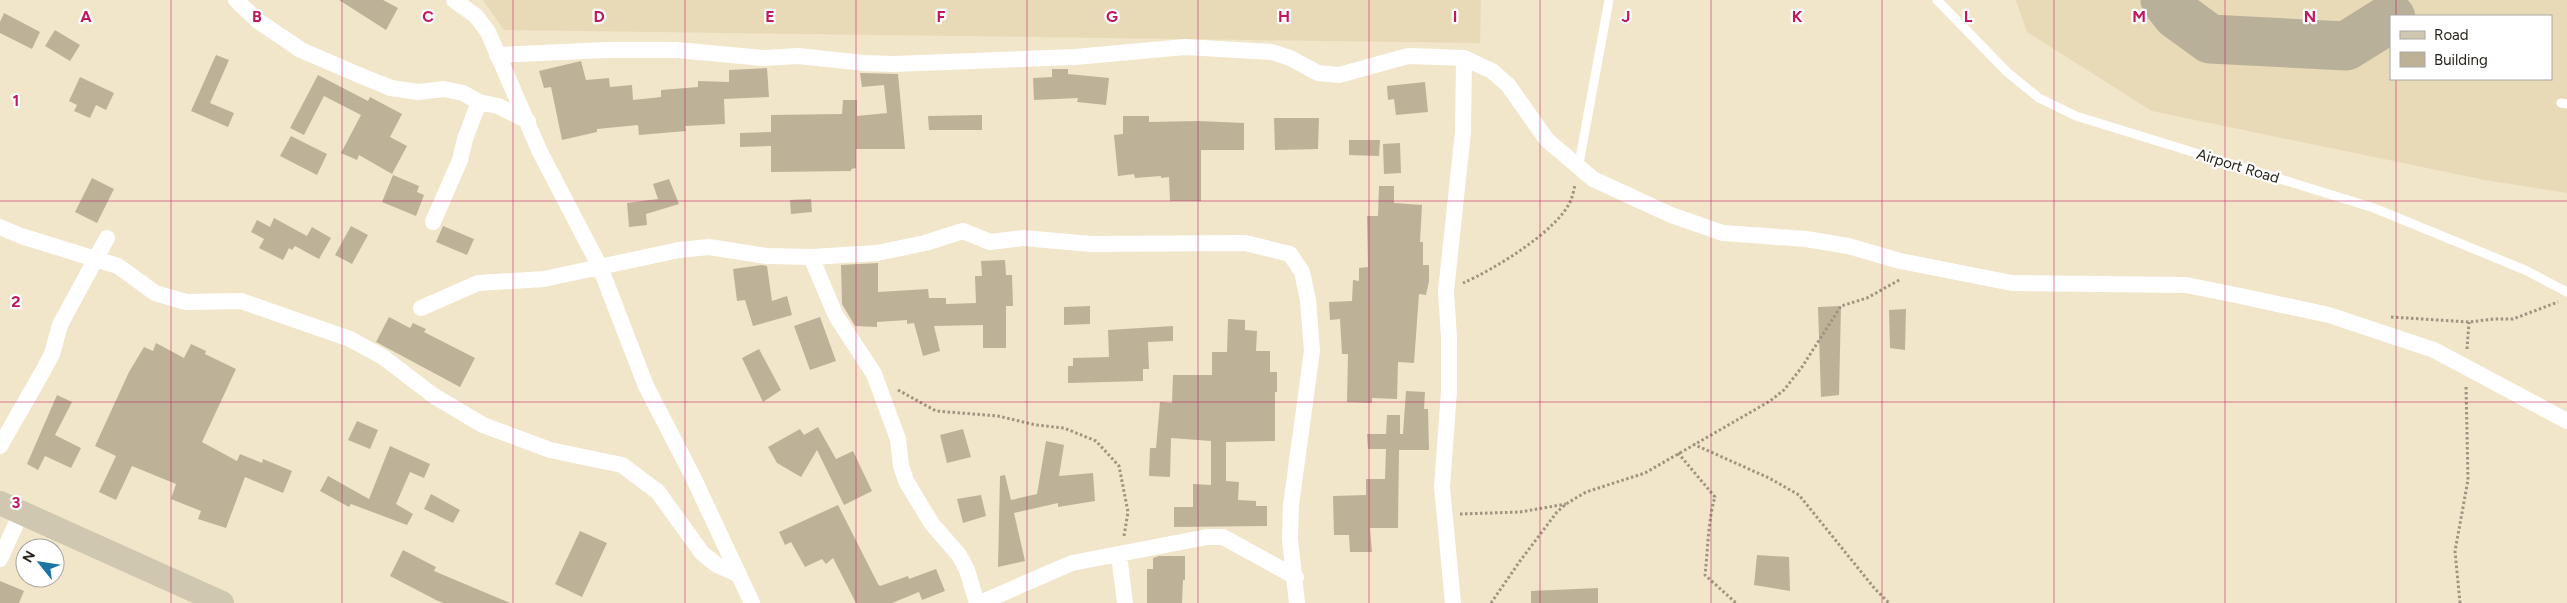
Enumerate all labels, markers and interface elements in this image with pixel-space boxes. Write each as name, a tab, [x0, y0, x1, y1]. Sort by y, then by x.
text: A	[80, 7, 92, 26]
text: B	[252, 7, 262, 26]
text: C	[422, 7, 434, 26]
text: D	[593, 7, 605, 26]
text: E	[765, 7, 775, 26]
text: F	[937, 7, 946, 26]
text: G	[1106, 7, 1118, 26]
text: H	[1278, 7, 1290, 26]
text: I	[1453, 7, 1457, 26]
text: J	[1622, 7, 1630, 26]
text: K	[1792, 7, 1803, 26]
text: L	[1964, 7, 1973, 26]
text: M	[2132, 7, 2146, 26]
text: N	[2304, 7, 2316, 26]
legend	[2390, 15, 2552, 80]
text: Road	[2434, 26, 2469, 44]
text: Building	[2434, 51, 2488, 69]
text: 1	[13, 91, 19, 110]
street label: Airport Road	[2195, 145, 2281, 187]
text: 2	[11, 292, 21, 311]
text: 3	[12, 493, 21, 512]
north arrow	[15, 538, 65, 588]
text: N	[19, 548, 39, 566]

